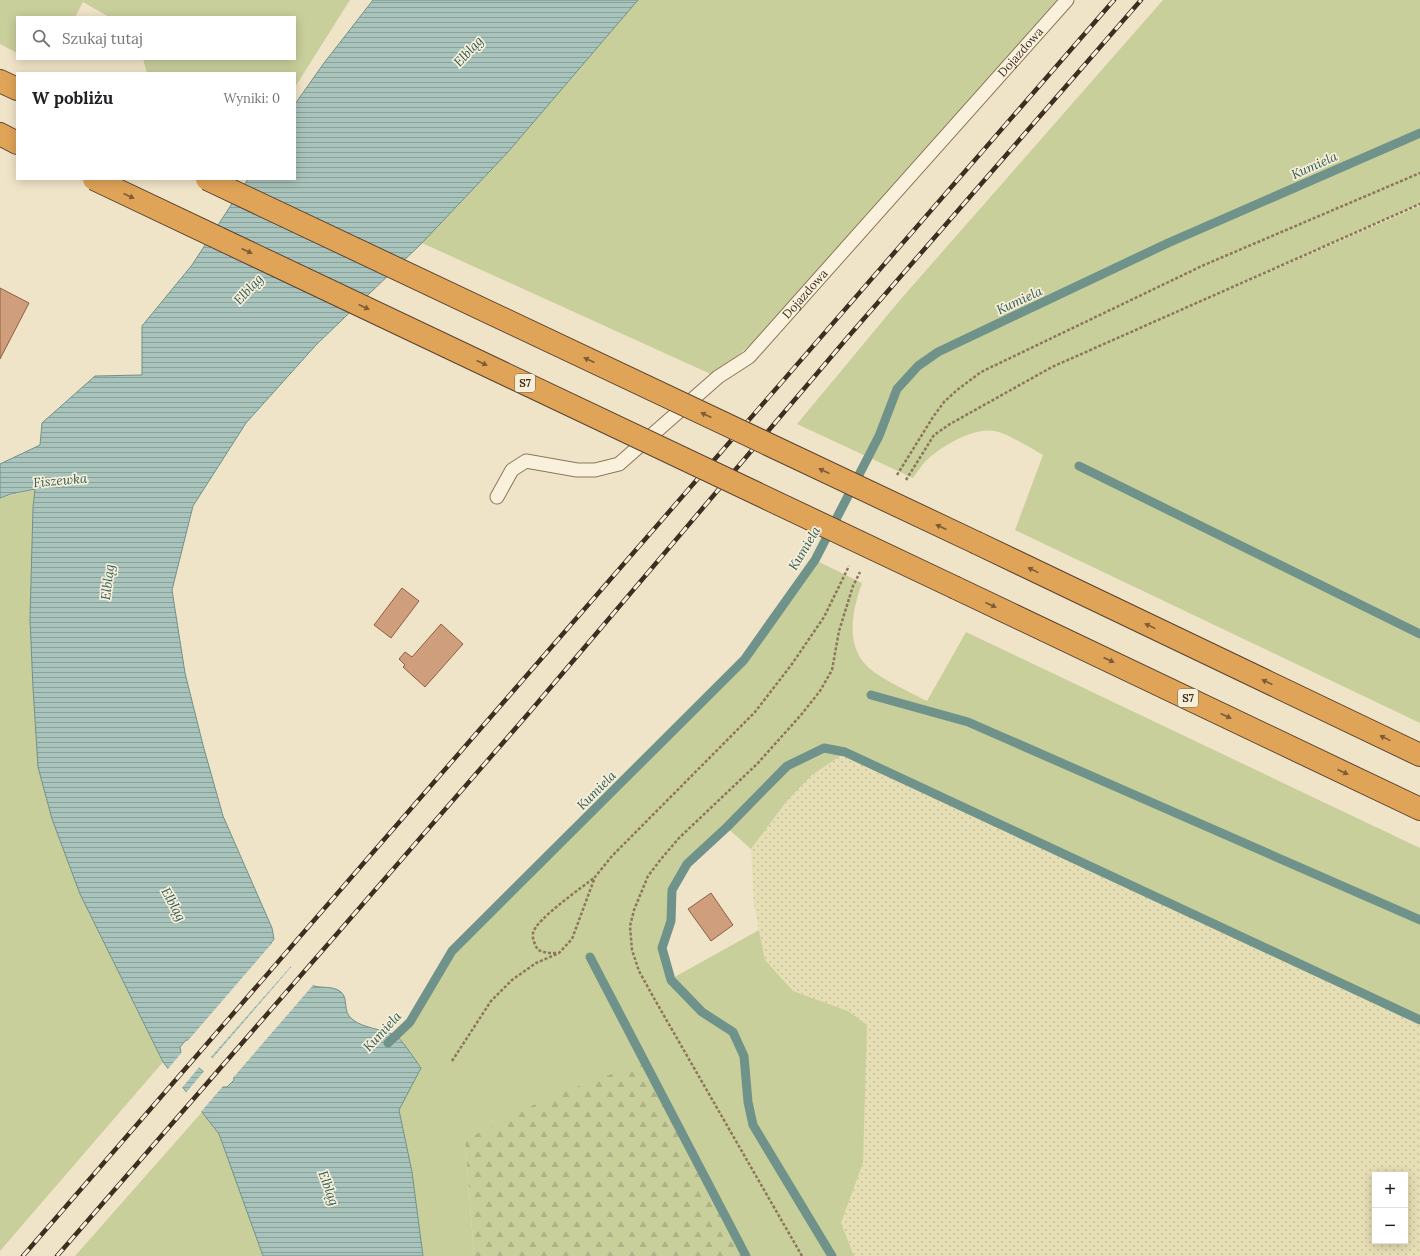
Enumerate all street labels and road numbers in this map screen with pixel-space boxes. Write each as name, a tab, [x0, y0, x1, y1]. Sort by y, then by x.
street label: Dojazdowa	[994, 24, 1046, 80]
street label: Dojazdowa	[779, 266, 831, 322]
road number: S7	[515, 374, 535, 392]
road number: S7	[1178, 689, 1198, 707]

